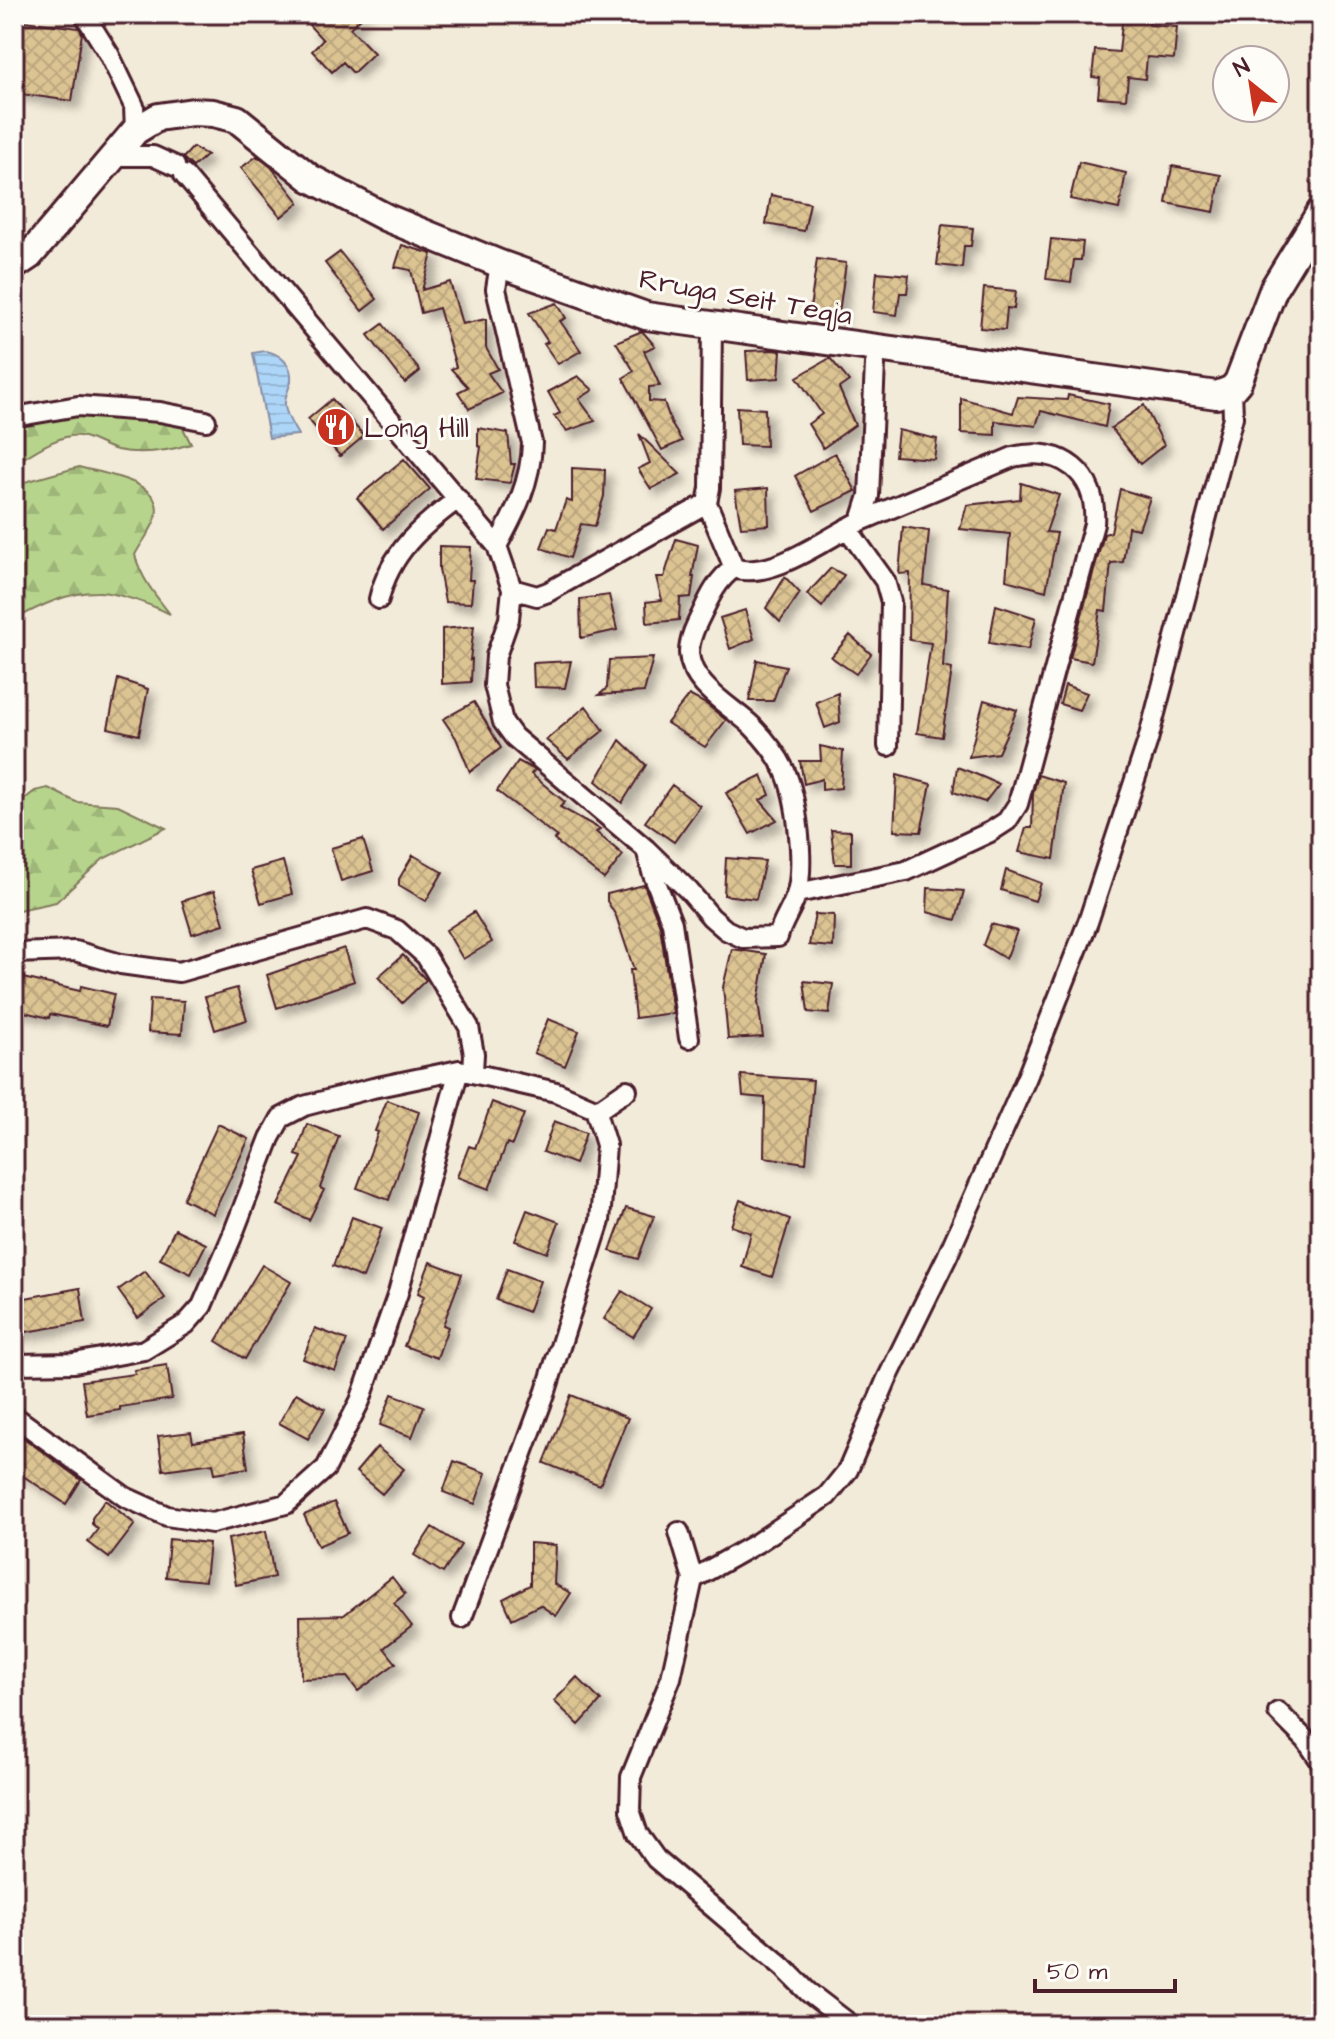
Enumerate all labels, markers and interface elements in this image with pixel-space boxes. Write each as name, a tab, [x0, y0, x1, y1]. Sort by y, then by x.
north arrow	[1211, 44, 1291, 124]
text: N	[1228, 51, 1256, 85]
street label: Rruga Seit Teqja	[636, 260, 855, 336]
restaurant icon: Long Hill	[315, 406, 357, 448]
place label: Long Hill	[364, 409, 469, 449]
scale bar	[1035, 1943, 1175, 1993]
text: 50 m	[1047, 1955, 1108, 1989]

